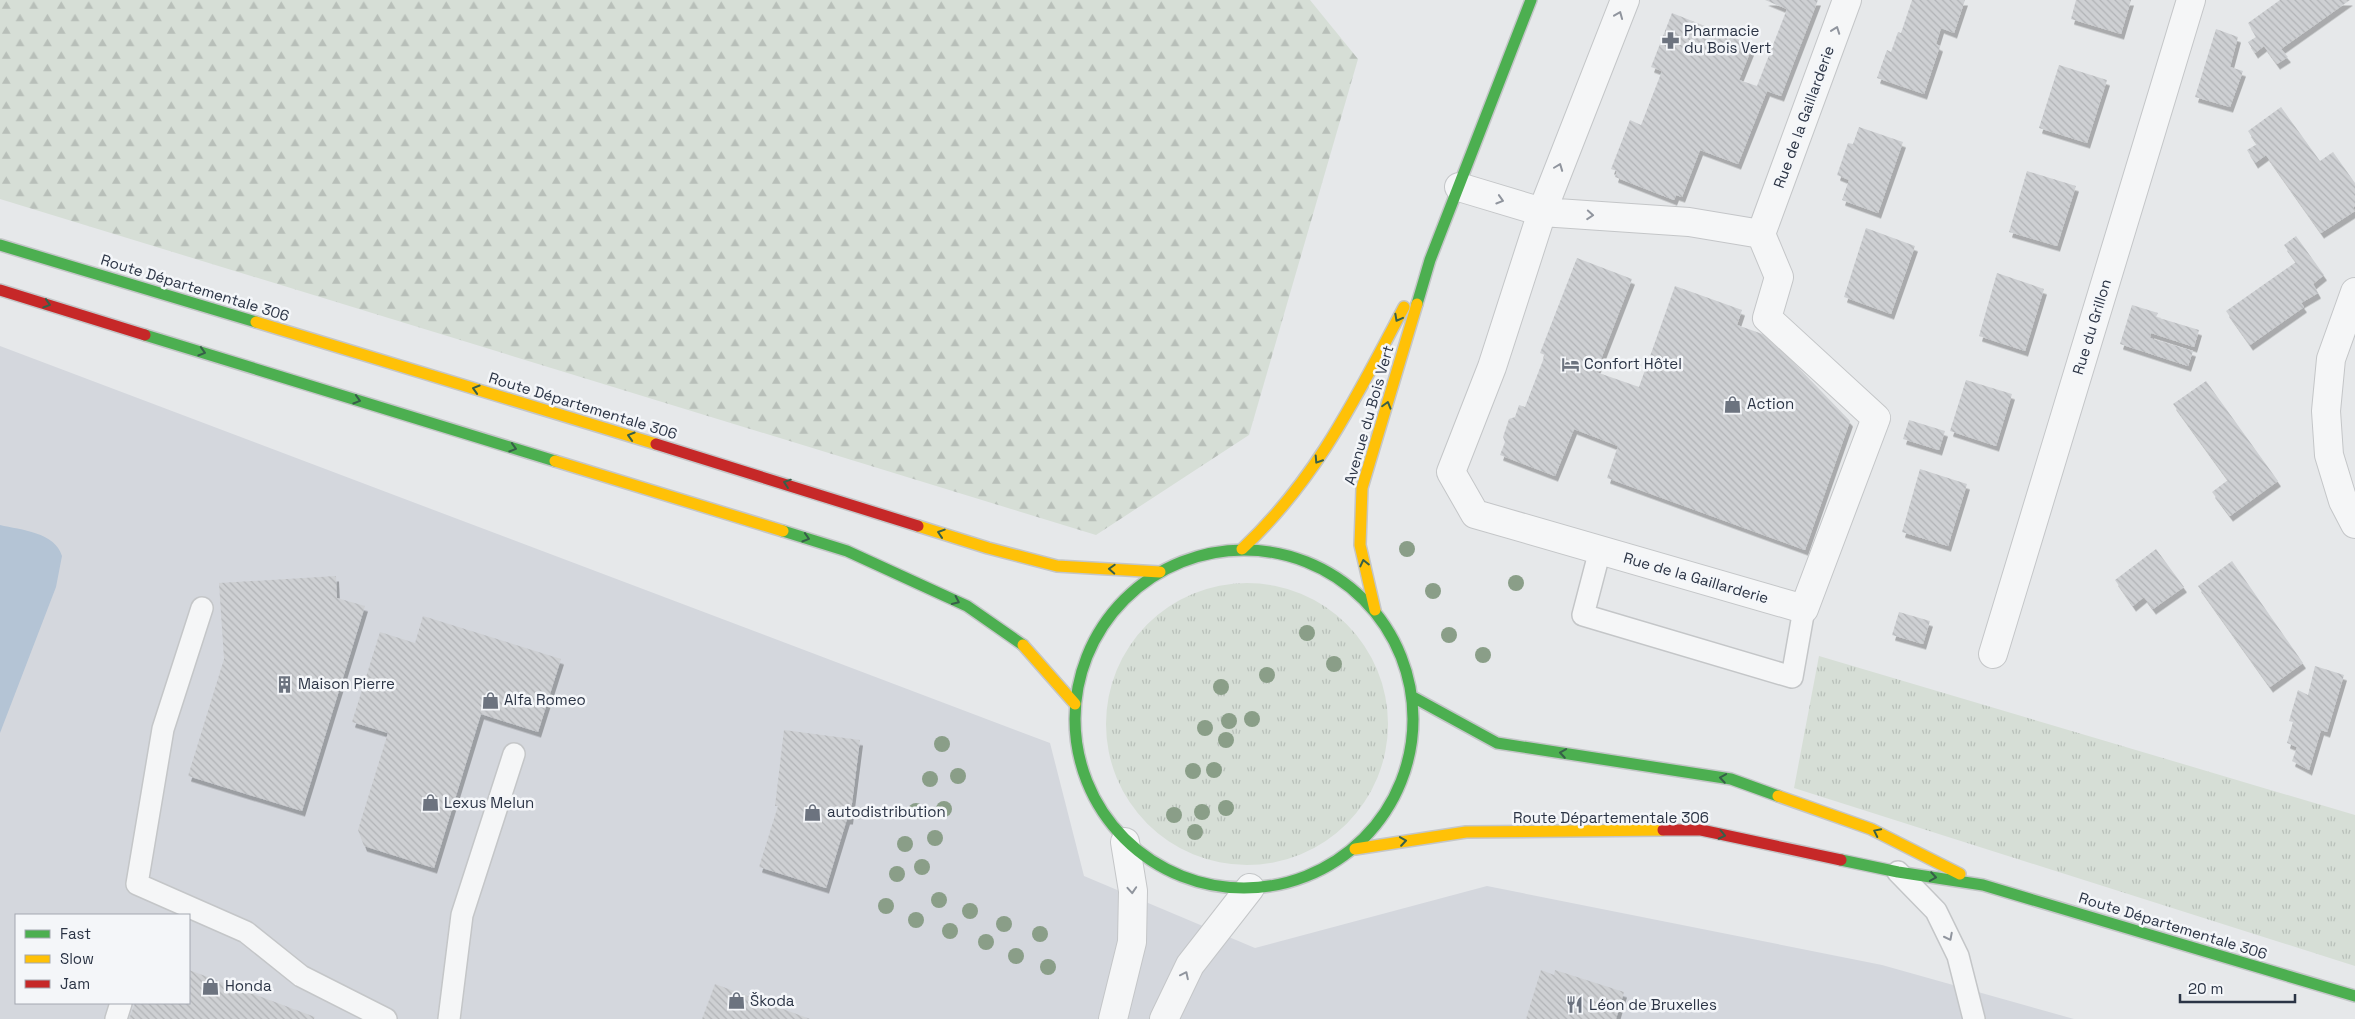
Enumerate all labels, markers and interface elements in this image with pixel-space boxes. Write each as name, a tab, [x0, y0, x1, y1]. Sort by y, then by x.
one-way arrow	[1613, 12, 1623, 20]
place label: Pharmacie du Bois Vert	[1684, 21, 1771, 57]
one-way arrow	[1830, 26, 1840, 34]
pharmacy icon: Pharmacie du Bois Vert	[1660, 30, 1680, 50]
street label: Rue de la Gaillarderie	[1769, 43, 1838, 191]
one-way arrow	[1553, 163, 1563, 171]
one-way arrow	[1496, 194, 1504, 204]
one-way arrow	[1587, 210, 1595, 221]
street label: Route Départementale 306	[99, 250, 292, 325]
street label: Rue du Grillon	[2068, 277, 2115, 377]
one-way arrow	[42, 299, 50, 309]
one-way arrow	[1394, 313, 1404, 322]
street label: Avenue du Bois Vert	[1340, 343, 1398, 487]
one-way arrow	[197, 346, 206, 356]
hotel icon: Confort Hôtel	[1560, 354, 1580, 374]
place label: Confort Hôtel	[1584, 354, 1682, 373]
street label: Route Départementale 306	[487, 368, 680, 443]
one-way arrow	[472, 384, 480, 394]
one-way arrow	[353, 394, 361, 404]
shop icon: Action	[1723, 394, 1743, 414]
place label: Action	[1747, 394, 1794, 413]
one-way arrow	[1381, 401, 1391, 409]
one-way arrow	[628, 432, 636, 442]
one-way arrow	[508, 442, 516, 452]
one-way arrow	[1315, 454, 1325, 463]
one-way arrow	[783, 479, 791, 489]
one-way arrow	[938, 529, 946, 539]
one-way arrow	[802, 533, 810, 543]
street label: Rue de la Gaillarderie	[1621, 548, 1771, 607]
one-way arrow	[1359, 558, 1370, 567]
one-way arrow	[1107, 564, 1115, 575]
one-way arrow	[951, 594, 960, 605]
building icon: Maison Pierre	[274, 674, 294, 694]
place label: Maison Pierre	[298, 674, 395, 693]
shop icon: Alfa Romeo	[480, 690, 500, 710]
place label: Alfa Romeo	[504, 690, 586, 709]
one-way arrow	[1558, 748, 1566, 759]
one-way arrow	[1719, 774, 1728, 784]
shop icon: Lexus Melun	[420, 793, 440, 813]
place label: Lexus Melun	[444, 793, 534, 812]
shop icon: autodistribution	[803, 802, 823, 822]
place label: autodistribution	[827, 802, 946, 821]
street label: Route Départementale 306	[1513, 808, 1709, 827]
one-way arrow	[1873, 828, 1882, 838]
one-way arrow	[1717, 829, 1726, 840]
one-way arrow	[1399, 837, 1407, 847]
one-way arrow	[1928, 872, 1937, 882]
one-way arrow	[1126, 886, 1137, 894]
street label: Route Départementale 306	[2077, 888, 2270, 963]
legend	[15, 914, 190, 1004]
text: Fast	[60, 924, 91, 943]
one-way arrow	[1943, 932, 1953, 941]
text: Slow	[60, 949, 94, 968]
one-way arrow	[1179, 971, 1189, 980]
scale bar	[2180, 972, 2295, 1004]
text: Jam	[60, 974, 90, 993]
shop icon: Honda	[201, 976, 221, 996]
place label: Honda	[225, 976, 272, 995]
text: 20 m	[2188, 979, 2223, 998]
shop icon: Škoda	[726, 991, 746, 1011]
place label: Škoda	[750, 991, 795, 1010]
restaurant icon: Léon de Bruxelles	[1565, 995, 1585, 1015]
place label: Léon de Bruxelles	[1589, 995, 1717, 1014]

